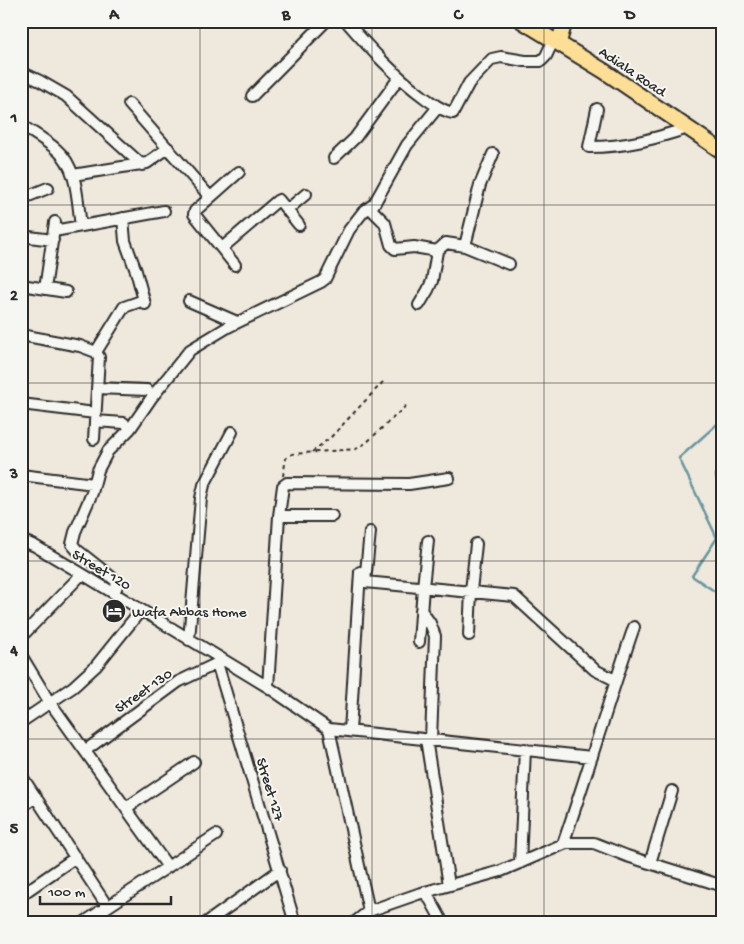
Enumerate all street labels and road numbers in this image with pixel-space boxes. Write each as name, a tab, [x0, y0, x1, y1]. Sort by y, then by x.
street label: Adiala Road	[595, 44, 670, 102]
street label: Street 120	[68, 546, 134, 596]
street label: Street 130	[112, 665, 177, 718]
street label: Street 127	[251, 756, 288, 824]

